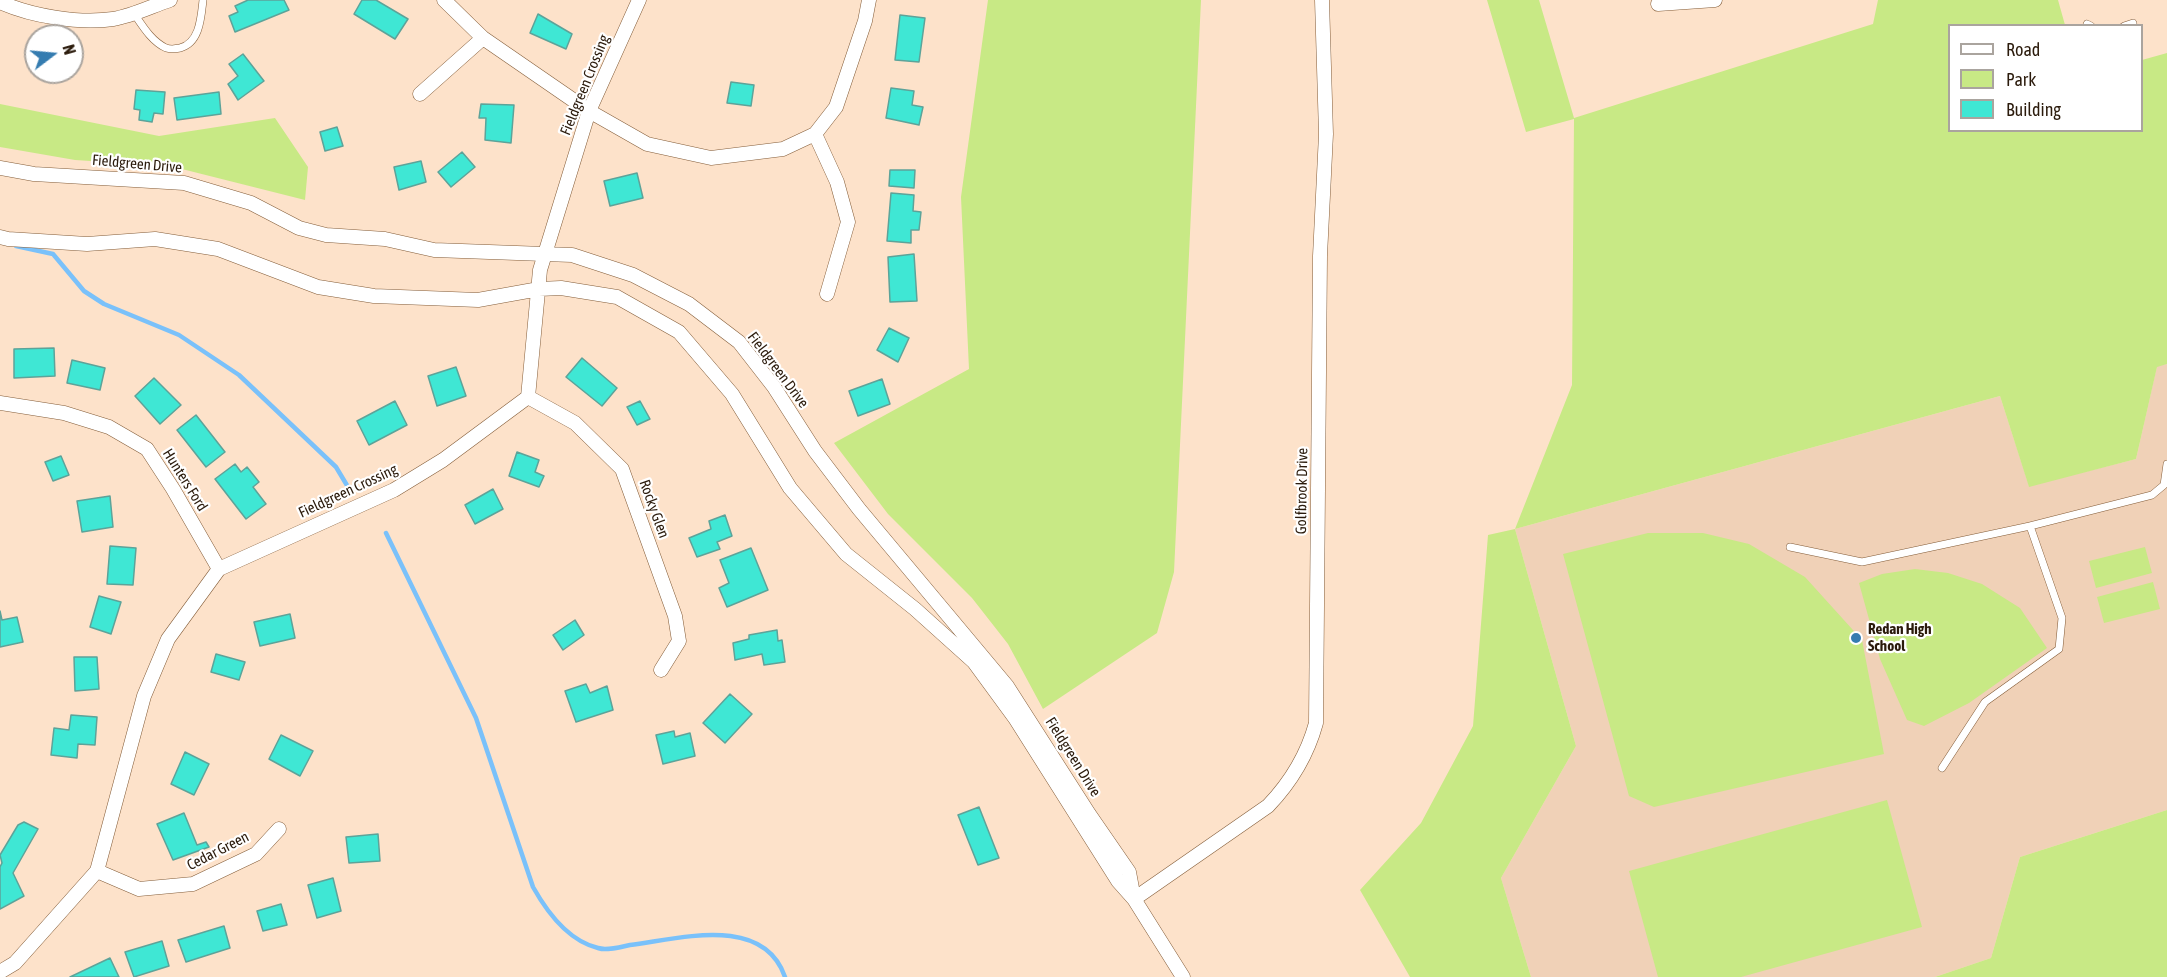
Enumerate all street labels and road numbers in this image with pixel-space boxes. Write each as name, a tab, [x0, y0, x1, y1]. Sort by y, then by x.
street label: Fieldgreen Crossing	[557, 32, 613, 138]
street label: Fieldgreen Drive	[91, 151, 183, 177]
street label: Fieldgreen Drive	[744, 329, 812, 411]
street label: Hunters Ford	[159, 445, 211, 515]
street label: Golfbrook Drive	[1292, 448, 1312, 534]
street label: Fieldgreen Crossing	[296, 460, 400, 522]
street label: Rocky Glen	[635, 477, 673, 541]
street label: Fieldgreen Drive	[1041, 714, 1105, 800]
street label: Cedar Green	[184, 828, 252, 874]

